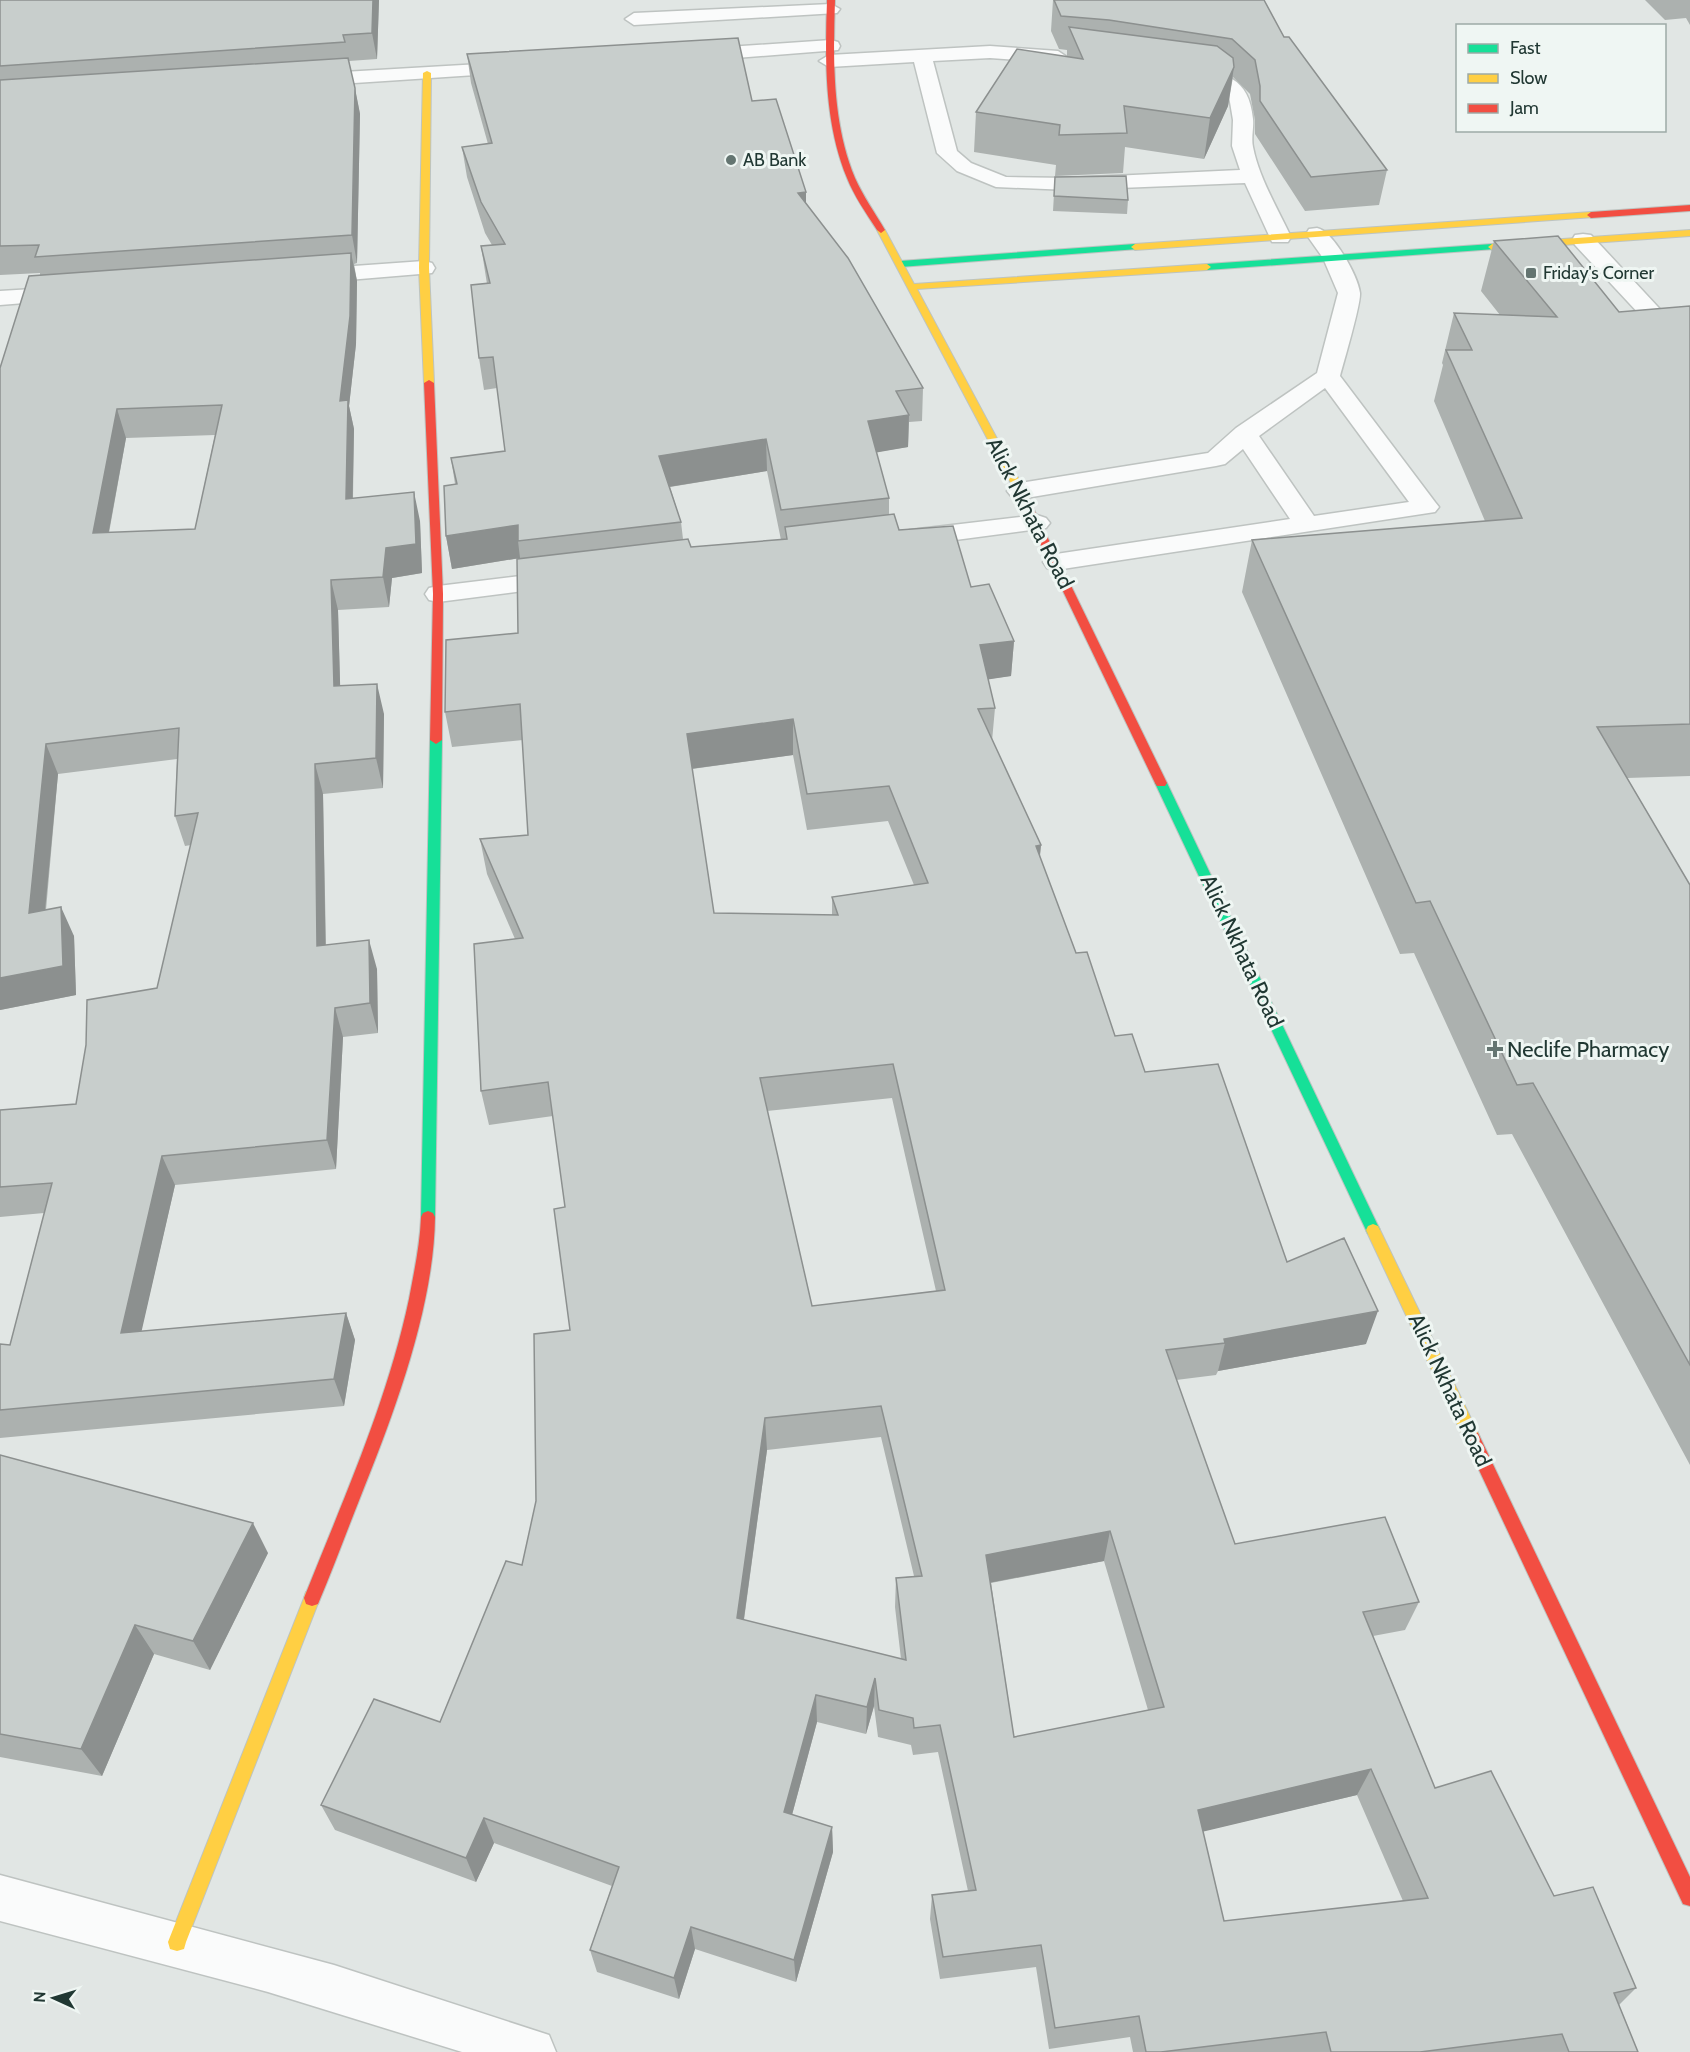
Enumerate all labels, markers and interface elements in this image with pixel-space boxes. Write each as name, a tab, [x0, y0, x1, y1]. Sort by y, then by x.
legend	[1456, 24, 1666, 132]
text: Fast	[1510, 37, 1541, 59]
text: Slow	[1510, 67, 1547, 89]
text: Jam	[1509, 97, 1539, 119]
place label: AB Bank	[743, 149, 807, 171]
marker: AB Bank	[724, 153, 738, 167]
place label: Friday's Corner	[1543, 262, 1655, 284]
marker: Friday's Corner	[1524, 266, 1538, 280]
street label: Alick Nkhata Road	[980, 433, 1080, 593]
street label: Alick Nkhata Road	[1195, 870, 1289, 1032]
place label: Neclife Pharmacy	[1507, 1036, 1669, 1063]
marker: Neclife Pharmacy	[1488, 1042, 1502, 1056]
street label: Alick Nkhata Road	[1403, 1309, 1497, 1471]
north arrow	[24, 1968, 84, 2028]
text: N	[30, 1991, 49, 2003]

